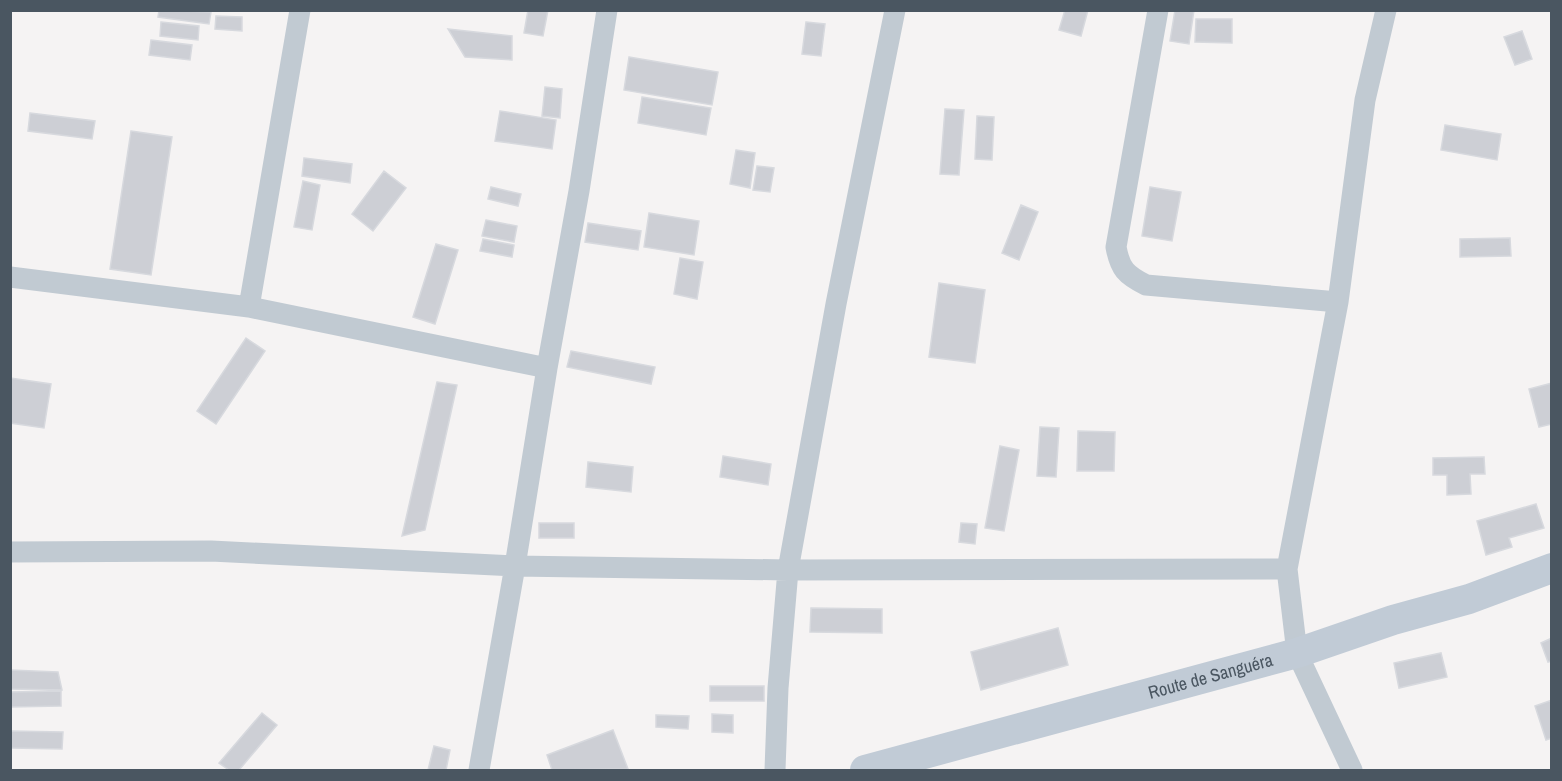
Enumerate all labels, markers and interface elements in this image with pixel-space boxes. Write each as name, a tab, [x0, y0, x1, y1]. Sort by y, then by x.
street label: Route de Sanguéra	[1145, 647, 1276, 705]

